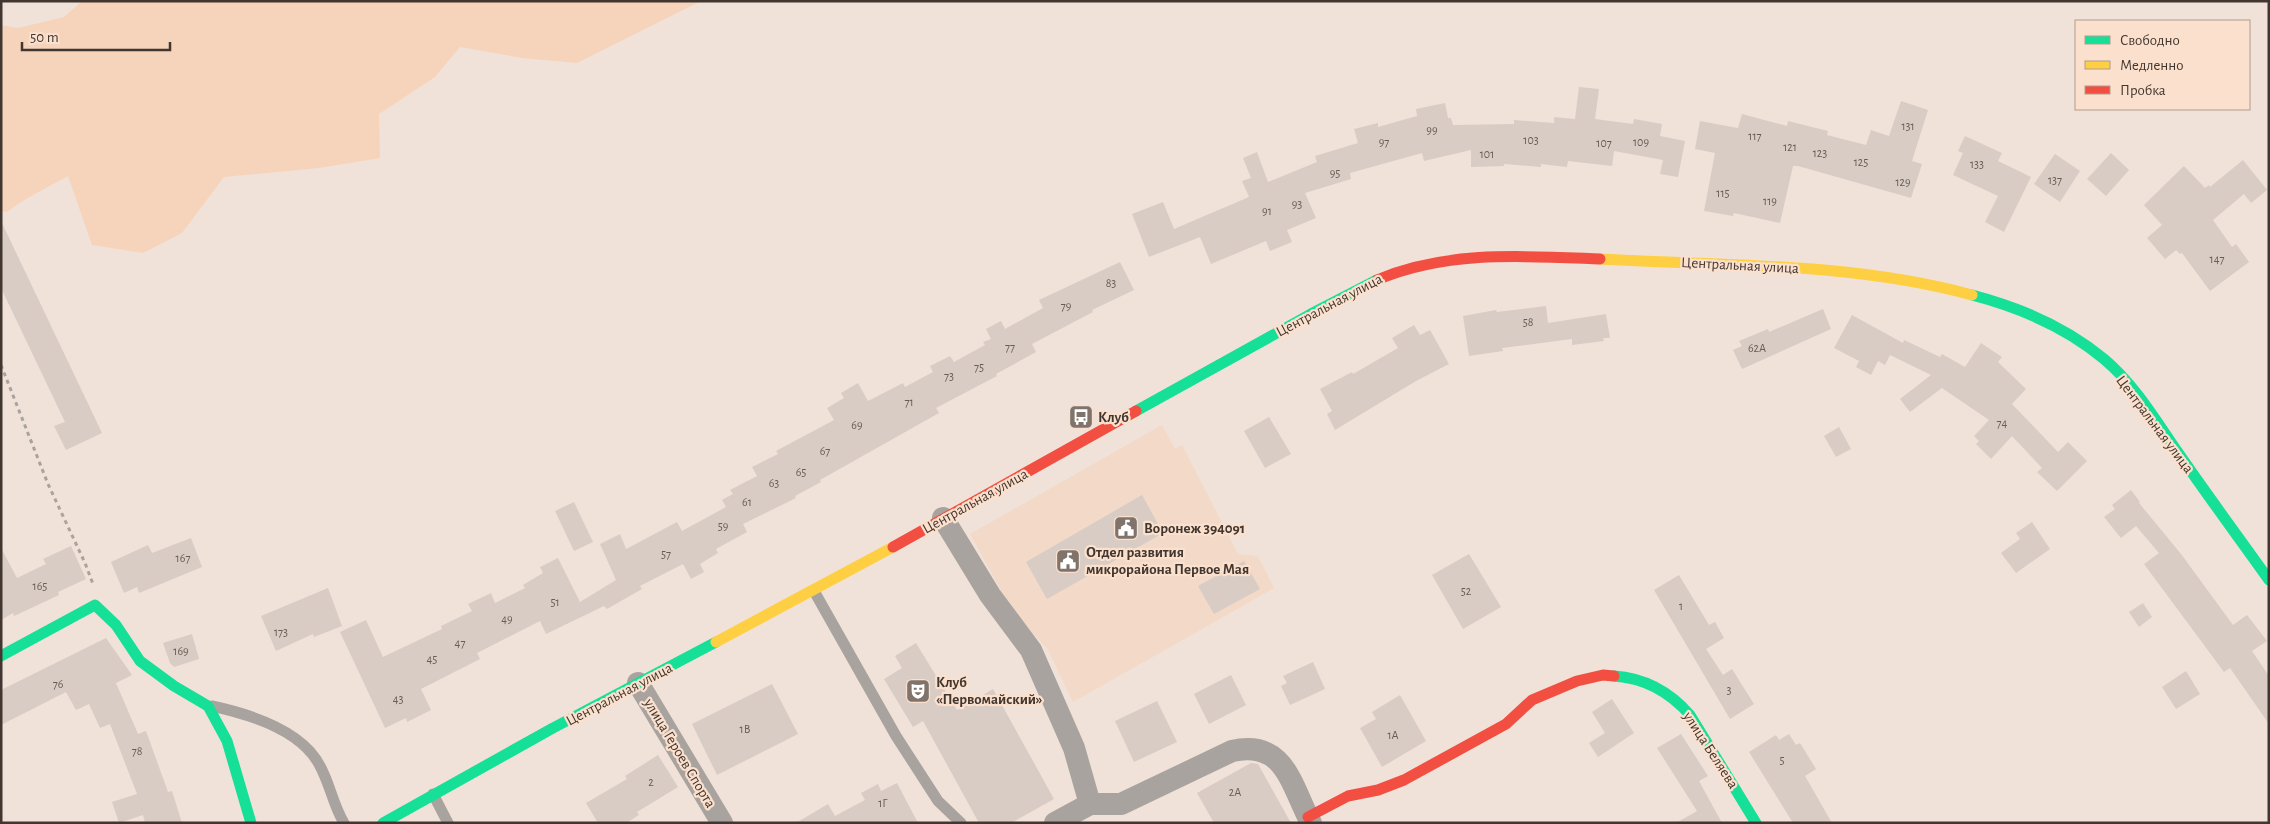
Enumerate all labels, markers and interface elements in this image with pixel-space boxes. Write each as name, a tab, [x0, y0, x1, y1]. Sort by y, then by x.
scale bar	[22, 20, 170, 52]
legend	[2075, 20, 2250, 110]
text: 50 m	[30, 30, 59, 45]
text: Свободно	[2120, 33, 2180, 48]
text: Медленно	[2120, 58, 2184, 73]
text: Пробка	[2120, 83, 2166, 98]
house number: 131	[1901, 120, 1915, 132]
house number: 99	[1426, 124, 1438, 136]
house number: 117	[1748, 130, 1762, 142]
house number: 103	[1523, 134, 1539, 146]
house number: 97	[1379, 136, 1389, 148]
house number: 109	[1633, 136, 1649, 148]
house number: 107	[1596, 137, 1612, 149]
house number: 121	[1783, 141, 1797, 153]
house number: 123	[1813, 147, 1827, 159]
house number: 101	[1480, 148, 1494, 160]
house number: 125	[1854, 156, 1868, 168]
house number: 133	[1970, 158, 1984, 170]
house number: 95	[1330, 167, 1340, 179]
house number: 137	[2048, 174, 2062, 186]
house number: 129	[1895, 176, 1911, 188]
house number: 115	[1716, 187, 1730, 199]
house number: 119	[1763, 195, 1777, 207]
house number: 93	[1292, 198, 1302, 210]
house number: 91	[1262, 205, 1272, 217]
house number: 147	[2210, 253, 2224, 265]
street label: Центральная улица	[1681, 255, 1799, 276]
street label: Центральная улица	[1274, 271, 1385, 340]
house number: 83	[1106, 277, 1116, 289]
house number: 79	[1061, 300, 1072, 312]
house number: 58	[1523, 316, 1534, 328]
house number: 77	[1005, 341, 1015, 353]
house number: 62А	[1748, 342, 1766, 354]
house number: 75	[974, 361, 984, 373]
house number: 73	[944, 370, 954, 382]
street label: Центральная улица	[2113, 373, 2196, 476]
house number: 71	[904, 396, 914, 408]
bus stop icon: Клуб	[1068, 404, 1094, 430]
place label: Клуб	[1098, 410, 1129, 425]
house number: 74	[1997, 417, 2008, 429]
house number: 69	[851, 419, 863, 431]
house number: 67	[820, 445, 830, 457]
house number: 65	[796, 466, 806, 478]
street label: Центральная улица	[920, 466, 1031, 537]
house number: 63	[769, 477, 779, 489]
house number: 61	[742, 496, 752, 508]
public building icon: Воронеж 394091	[1113, 515, 1139, 541]
house number: 59	[718, 520, 729, 532]
place label: Воронеж 394091	[1144, 521, 1245, 536]
place label: Отдел развития микрорайона Первое Мая	[1086, 545, 1249, 577]
house number: 57	[661, 548, 671, 560]
public building icon: Отдел развития микрорайона Первое Мая	[1055, 548, 1081, 574]
house number: 167	[176, 552, 190, 564]
house number: 165	[33, 580, 47, 592]
house number: 52	[1461, 585, 1472, 597]
house number: 51	[550, 596, 560, 608]
house number: 1	[1679, 600, 1683, 612]
house number: 49	[501, 613, 513, 625]
house number: 173	[274, 626, 288, 638]
house number: 47	[455, 637, 465, 649]
house number: 169	[173, 645, 189, 657]
house number: 45	[427, 653, 437, 665]
street label: Центральная улица	[564, 660, 675, 729]
place label: Клуб «Первомайский»	[936, 675, 1042, 707]
house number: 76	[53, 678, 64, 690]
theatre icon: Клуб «Первомайский»	[905, 678, 931, 704]
house number: 3	[1727, 684, 1732, 696]
house number: 43	[393, 693, 403, 705]
street label: улица Героев Спорта	[641, 695, 718, 810]
street label: улица Беляева	[1680, 708, 1741, 791]
house number: 1В	[740, 723, 751, 735]
house number: 1А	[1387, 729, 1399, 741]
house number: 78	[132, 745, 143, 757]
house number: 5	[1779, 754, 1785, 766]
house number: 2	[648, 776, 654, 788]
house number: 2А	[1229, 786, 1241, 798]
house number: 1Г	[878, 797, 888, 809]

